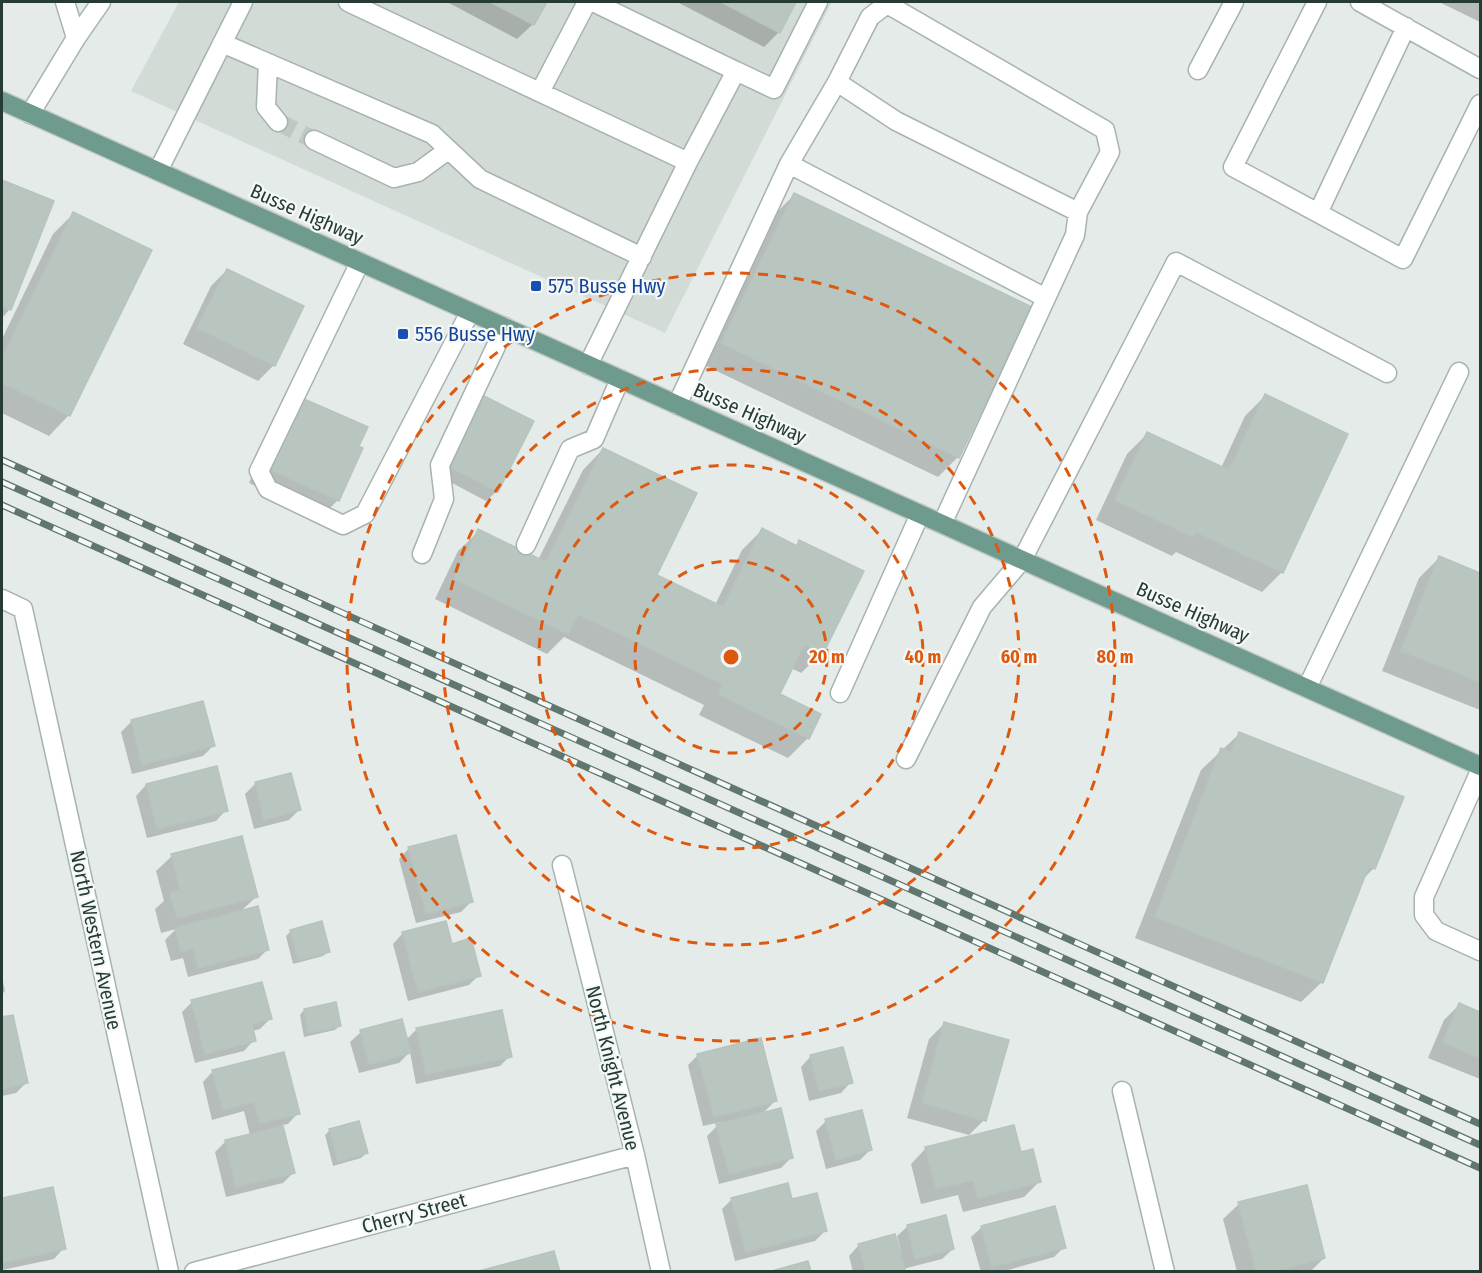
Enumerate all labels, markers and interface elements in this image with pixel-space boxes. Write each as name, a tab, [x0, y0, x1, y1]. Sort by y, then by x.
street label: Busse Highway	[247, 178, 367, 250]
place label: 575 Busse Hwy	[548, 274, 666, 298]
marker: 575 Busse Hwy	[529, 279, 543, 293]
place label: 556 Busse Hwy	[415, 322, 535, 346]
marker: 556 Busse Hwy	[396, 327, 410, 341]
street label: Busse Highway	[690, 377, 810, 449]
street label: Busse Highway	[1133, 576, 1253, 648]
text: 20 m	[808, 646, 845, 668]
text: 40 m	[905, 646, 941, 668]
text: 60 m	[1001, 646, 1037, 668]
text: 80 m	[1097, 646, 1133, 668]
centre of rings	[721, 647, 741, 667]
street label: North Western Avenue	[65, 848, 127, 1032]
street label: North Knight Avenue	[581, 983, 645, 1153]
street label: Cherry Street	[359, 1187, 469, 1238]

